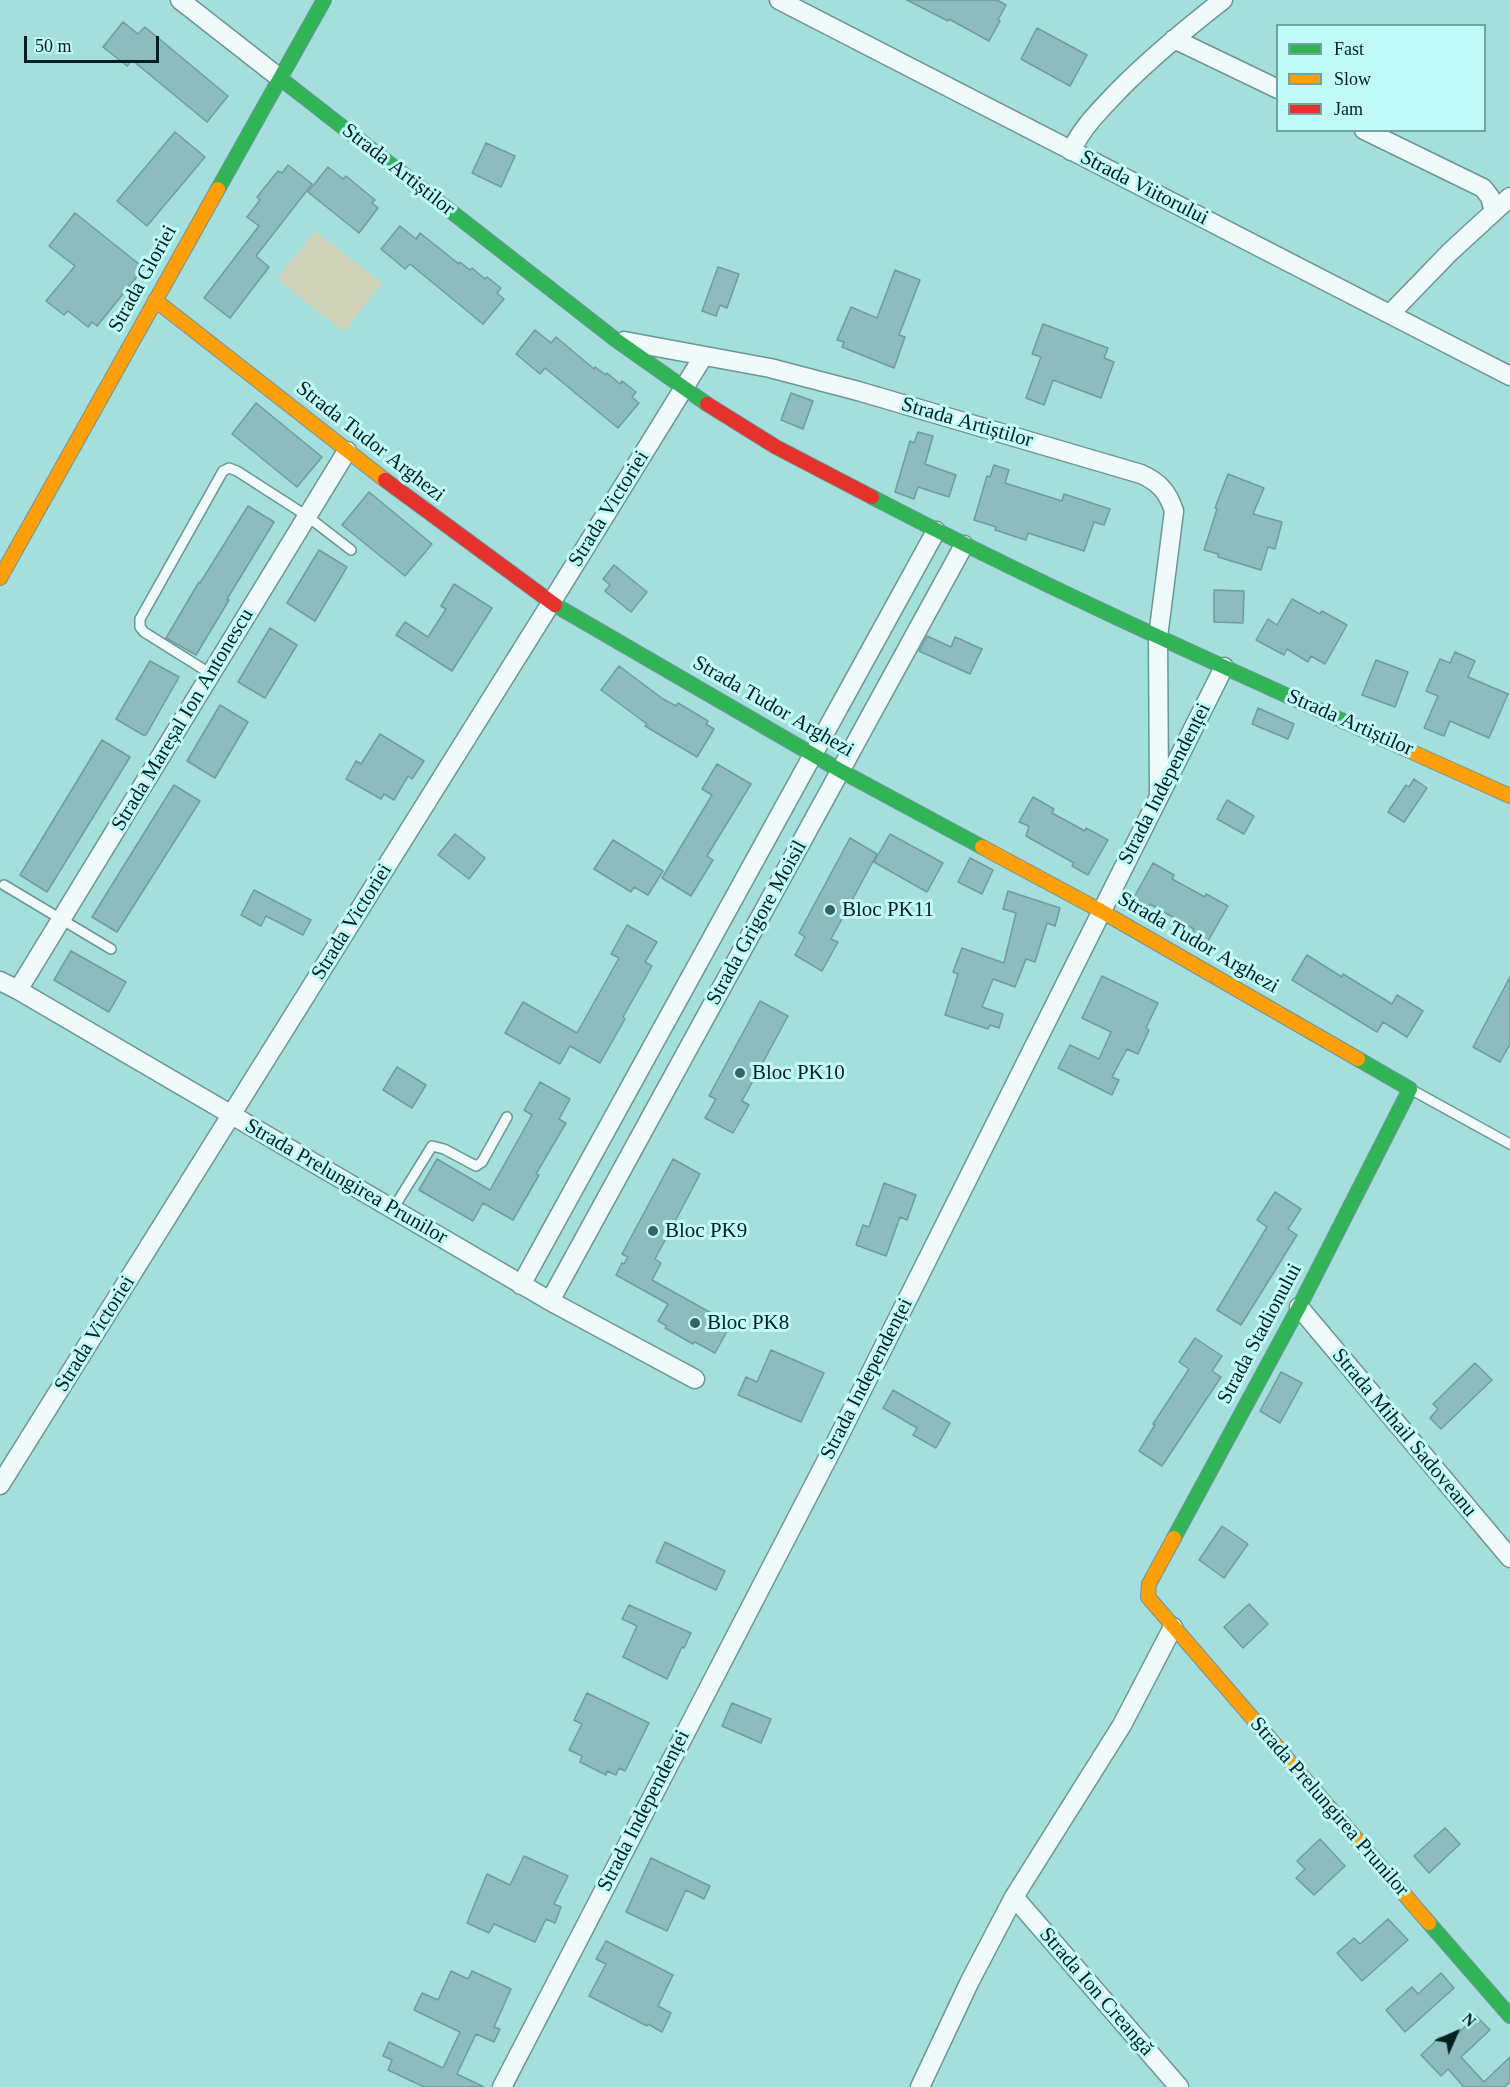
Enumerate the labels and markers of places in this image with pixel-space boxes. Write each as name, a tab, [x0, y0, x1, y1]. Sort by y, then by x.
place label: Bloc PK11	[842, 897, 934, 923]
marker: Bloc PK11	[823, 903, 837, 917]
place label: Bloc PK10	[752, 1060, 845, 1086]
marker: Bloc PK10	[733, 1066, 747, 1080]
place label: Bloc PK9	[665, 1218, 747, 1244]
marker: Bloc PK9	[646, 1224, 660, 1238]
place label: Bloc PK8	[707, 1310, 789, 1336]
marker: Bloc PK8	[688, 1316, 702, 1330]

